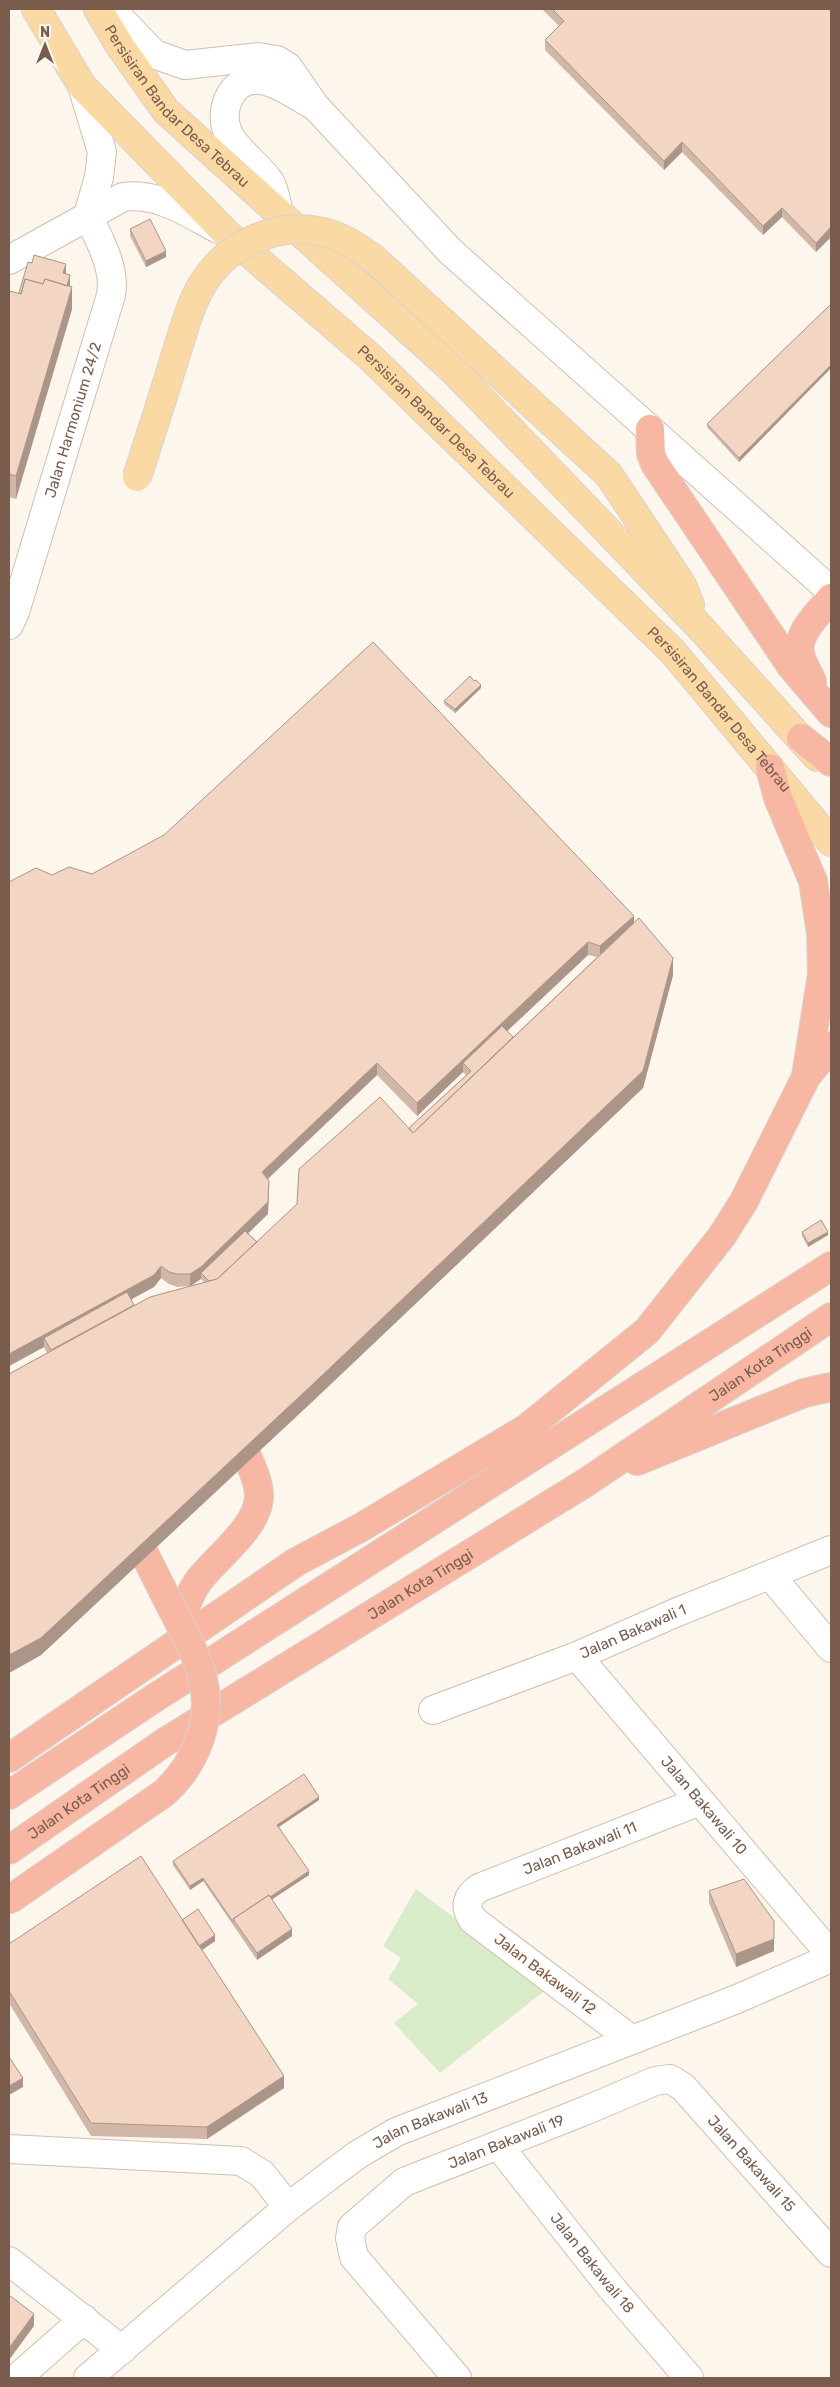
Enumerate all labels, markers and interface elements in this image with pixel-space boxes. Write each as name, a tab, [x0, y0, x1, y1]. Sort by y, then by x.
north arrow	[20, 20, 70, 70]
street label: Persisiran Bandar Desa Tebrau	[100, 22, 253, 191]
text: N	[40, 24, 50, 41]
street label: Jalan Harmonium 24/2	[41, 340, 105, 500]
street label: Persisiran Bandar Desa Tebrau	[354, 341, 519, 502]
street label: Persisiran Bandar Desa Tebrau	[643, 623, 795, 796]
street label: Jalan Kota Tinggi	[706, 1323, 815, 1406]
street label: Jalan Kota Tinggi	[365, 1545, 476, 1624]
street label: Jalan Bakawali 1	[577, 1600, 689, 1663]
street label: Jalan Bakawali 10	[657, 1752, 751, 1858]
street label: Jalan Kota Tinggi	[24, 1760, 133, 1843]
street label: Jalan Bakawali 11	[520, 1818, 639, 1879]
street label: Jalan Bakawali 12	[491, 1930, 600, 2018]
street label: Jalan Bakawali 13	[370, 2088, 490, 2153]
street label: Jalan Bakawali 19	[446, 2111, 567, 2173]
street label: Jalan Bakawali 15	[704, 2112, 799, 2216]
street label: Jalan Bakawali 18	[546, 2209, 638, 2317]

